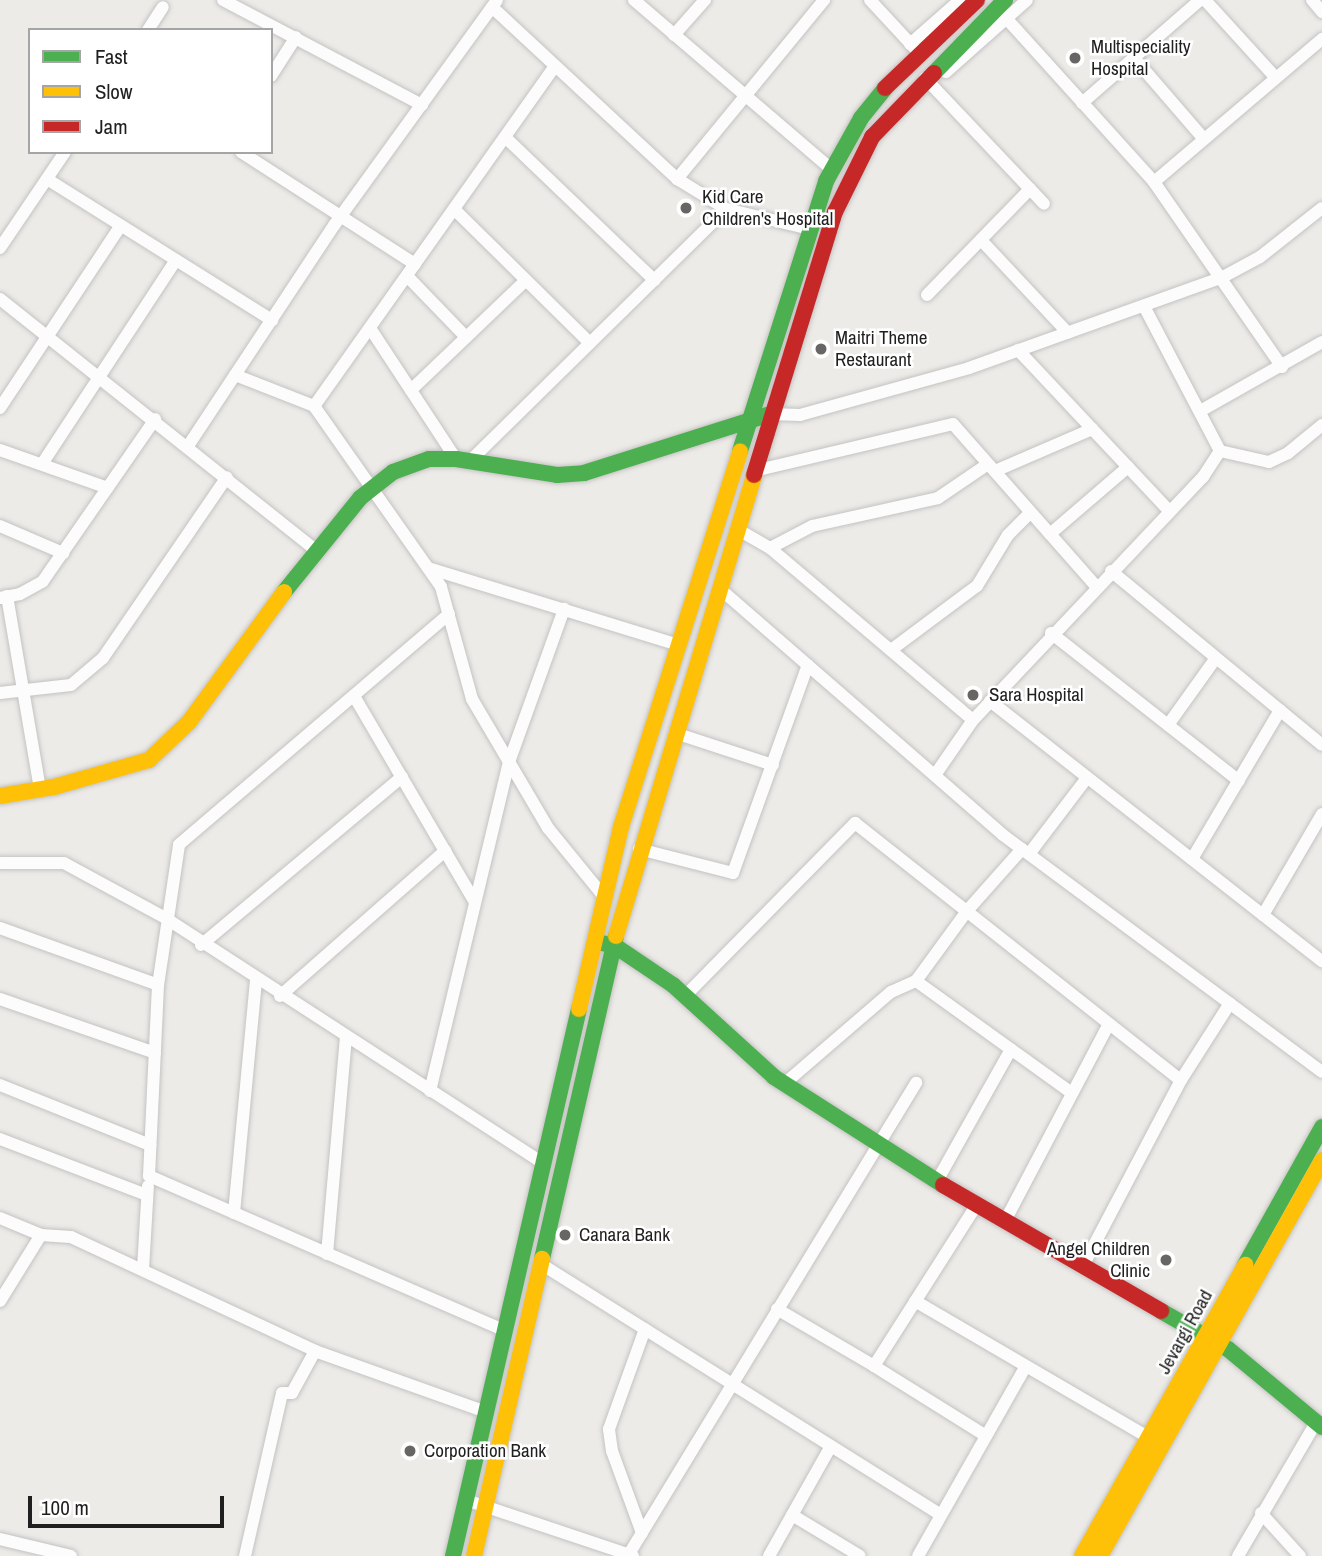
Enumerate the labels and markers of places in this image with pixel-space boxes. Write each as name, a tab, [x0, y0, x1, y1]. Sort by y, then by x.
place label: Multispeciality Hospital	[1091, 36, 1191, 80]
marker: Multispeciality Hospital	[1065, 48, 1085, 68]
place label: Kid Care Children's Hospital	[702, 186, 833, 230]
marker: Kid Care Children's Hospital	[676, 198, 696, 218]
place label: Maitri Theme Restaurant	[835, 327, 928, 371]
marker: Maitri Theme Restaurant	[813, 341, 829, 357]
place label: Sara Hospital	[989, 684, 1083, 706]
marker: Sara Hospital	[963, 685, 983, 705]
place label: Canara Bank	[579, 1224, 670, 1246]
marker: Canara Bank	[557, 1227, 573, 1243]
place label: Angel Children Clinic	[1047, 1238, 1150, 1282]
marker: Angel Children Clinic	[1156, 1250, 1176, 1270]
place label: Corporation Bank	[424, 1440, 546, 1462]
marker: Corporation Bank	[402, 1443, 418, 1459]

